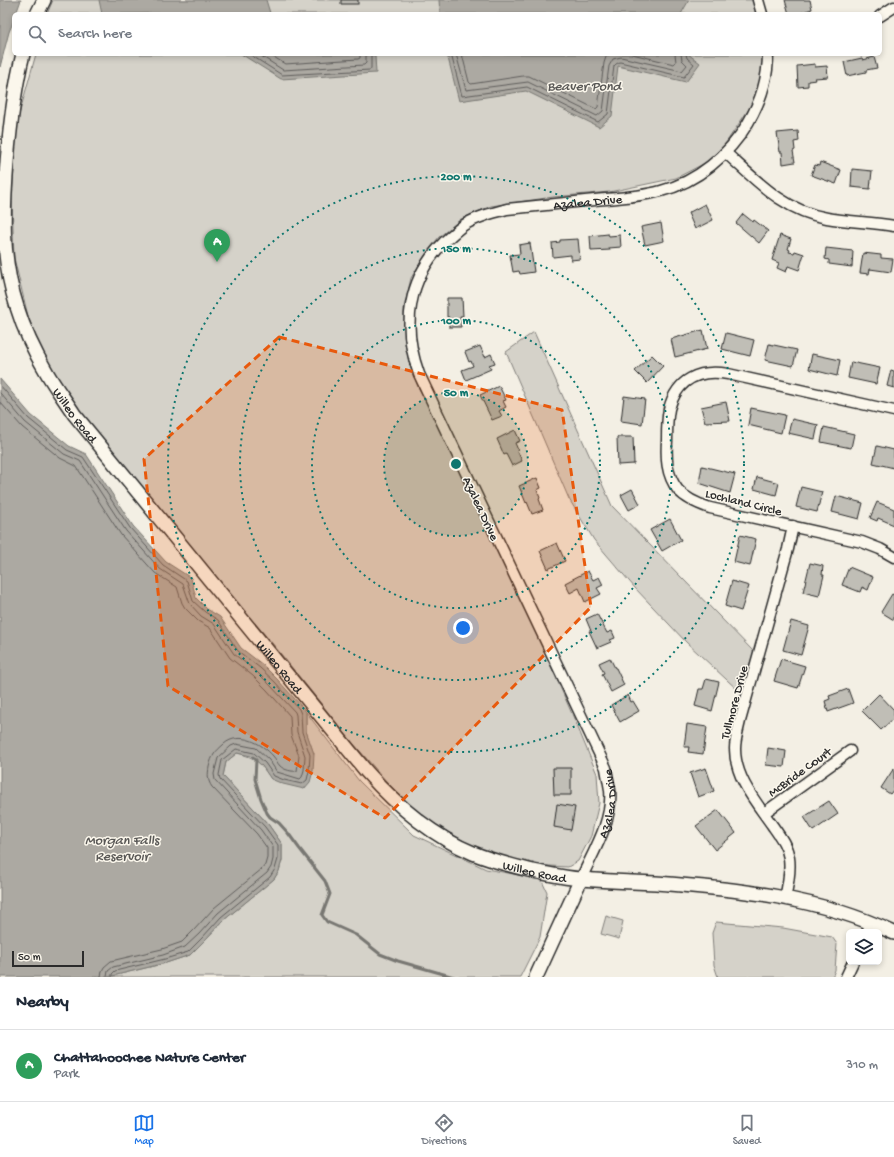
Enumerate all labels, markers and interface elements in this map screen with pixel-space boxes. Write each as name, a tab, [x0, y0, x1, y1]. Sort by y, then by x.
search box	[12, 12, 882, 56]
icon: search	[26, 23, 48, 45]
text: Search here	[58, 25, 132, 43]
water label: Beaver Pond	[547, 79, 623, 96]
text: 200 m	[441, 171, 472, 185]
street label: Azalea Drive	[553, 193, 623, 214]
pin: A	[204, 229, 230, 262]
text: 150 m	[440, 243, 471, 257]
text: 100 m	[440, 315, 471, 329]
street label: Willeo Road	[48, 386, 100, 448]
text: 50 m	[444, 387, 469, 401]
centre of rings	[449, 457, 463, 471]
street label: Azalea Drive	[458, 475, 501, 544]
street label: Lochland Circle	[704, 487, 783, 520]
your location	[453, 618, 473, 638]
street label: Willeo Road	[252, 638, 305, 698]
street label: Tullmore Drive	[718, 664, 753, 742]
street label: McBride Court	[766, 744, 836, 801]
street label: Azalea Drive	[596, 767, 620, 841]
water label: Morgan Falls Reservoir	[85, 833, 161, 866]
street label: Willeo Road	[501, 859, 569, 887]
map controls	[846, 929, 882, 965]
button: layers	[846, 929, 882, 965]
scale bar	[12, 949, 84, 968]
text: 50 m	[18, 952, 40, 964]
text: Nearby	[16, 993, 69, 1013]
text: Chattahoochee Nature Center	[54, 1049, 245, 1067]
text: A	[25, 1058, 33, 1073]
text: 310 m	[846, 1058, 878, 1073]
text: Park	[54, 1067, 79, 1082]
tab: Map	[133, 1112, 155, 1148]
tab: Directions	[422, 1112, 466, 1148]
tab: Saved	[733, 1112, 761, 1148]

